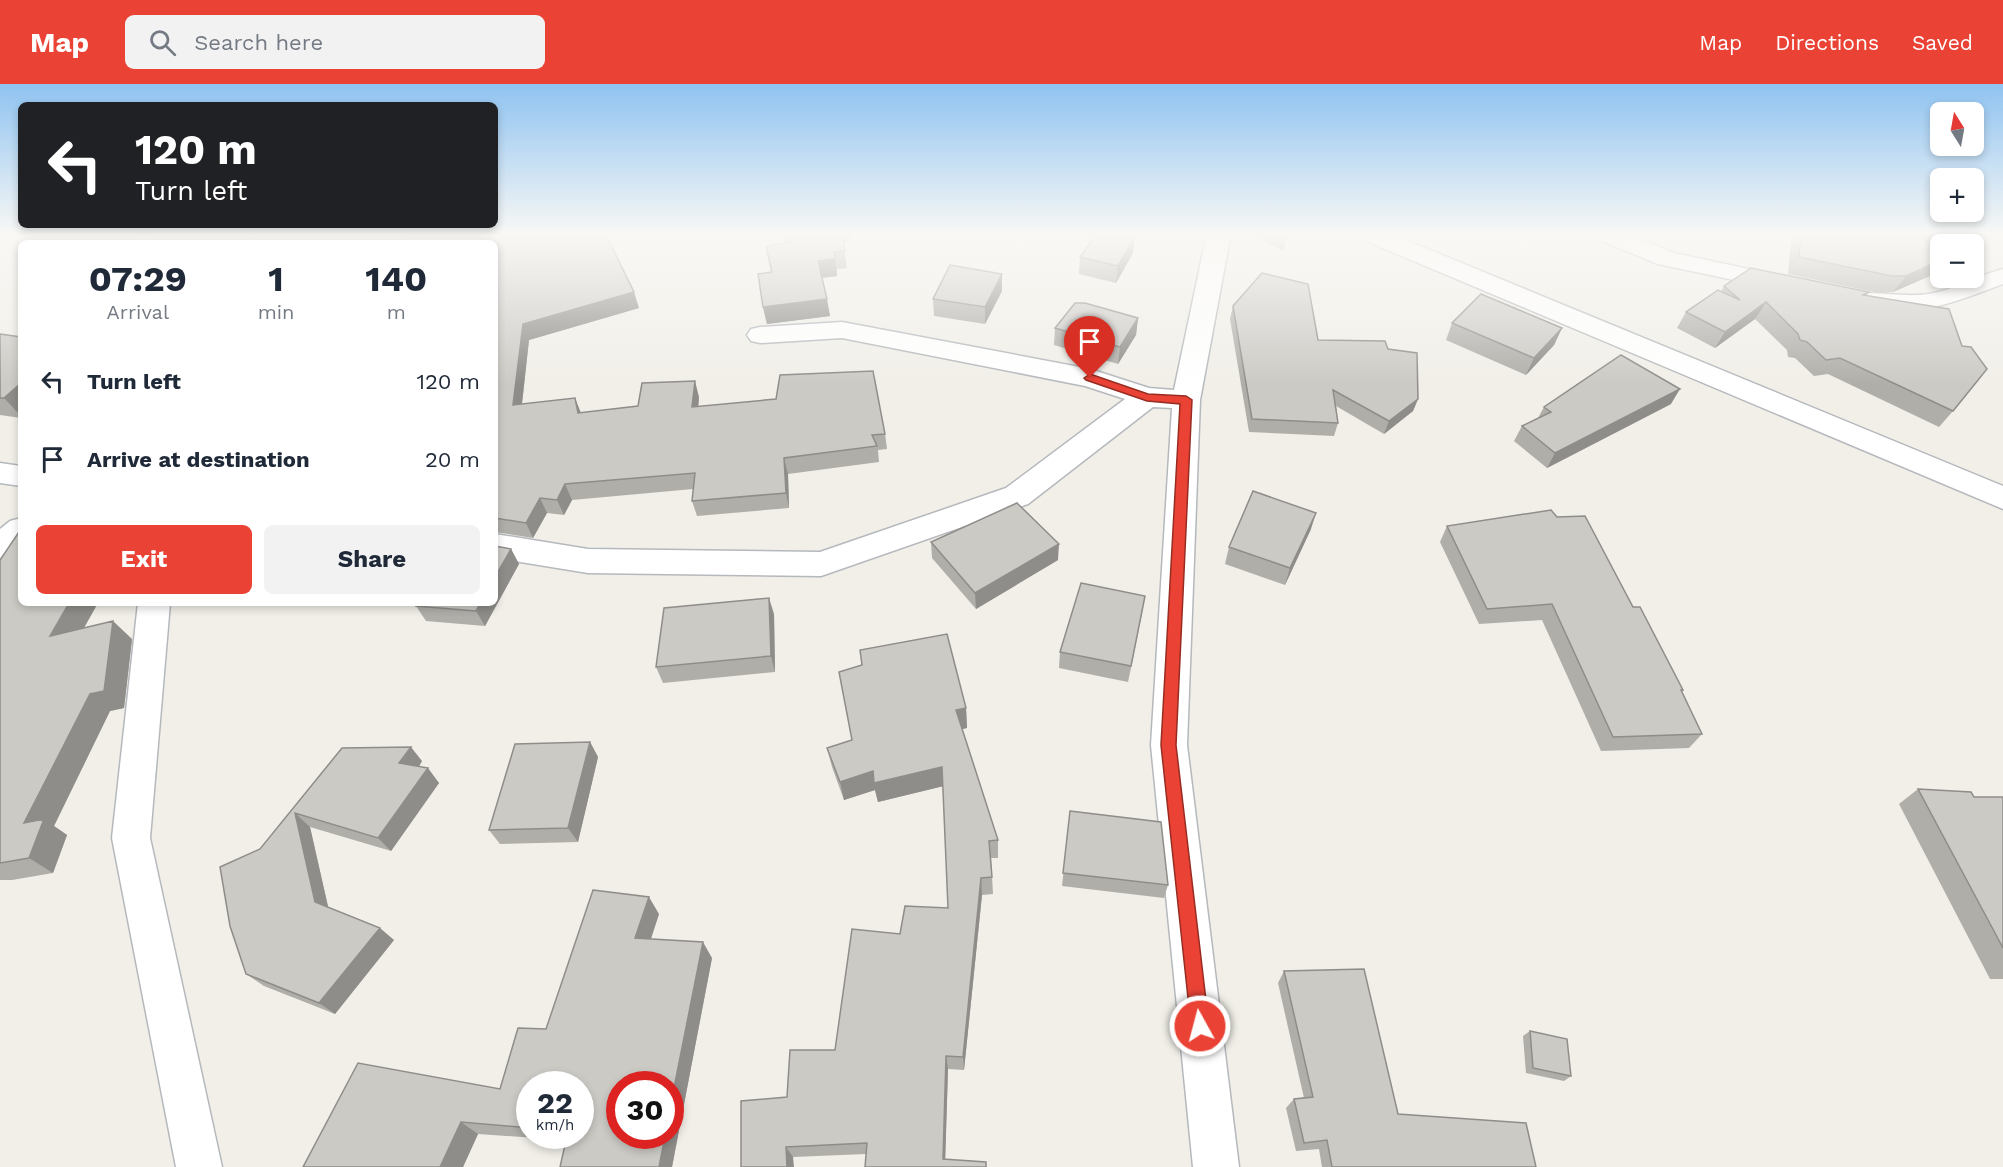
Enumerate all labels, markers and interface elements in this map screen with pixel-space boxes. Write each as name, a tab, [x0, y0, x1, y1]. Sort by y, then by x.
search box	[125, 15, 545, 69]
text: Map	[30, 26, 89, 59]
icon: search	[146, 26, 179, 59]
text: Search here	[194, 30, 323, 55]
text: Map	[1699, 30, 1742, 55]
text: Directions	[1775, 30, 1879, 55]
text: Saved	[1912, 30, 1973, 55]
north arrow	[1930, 102, 1984, 156]
map controls	[1930, 102, 1984, 288]
text: 120 m	[135, 125, 257, 174]
icon: left	[36, 126, 114, 204]
button: +	[1930, 168, 1984, 222]
text: Turn left	[135, 175, 247, 207]
button: −	[1930, 234, 1984, 288]
text: 07:29	[89, 258, 187, 300]
text: 1	[268, 258, 284, 300]
text: 140	[365, 258, 427, 300]
text: Arrival	[107, 300, 169, 324]
text: min	[258, 300, 294, 324]
text: m	[387, 300, 406, 324]
pin	[1064, 316, 1115, 378]
icon: arrive	[1073, 325, 1106, 358]
icon: left	[36, 365, 69, 398]
text: Turn left	[87, 369, 181, 394]
text: 120 m	[416, 369, 480, 394]
icon: arrive	[36, 443, 69, 476]
text: Arrive at destination	[87, 447, 310, 472]
text: 20 m	[425, 447, 480, 472]
button: Exit	[36, 525, 252, 594]
button: Share	[264, 525, 480, 594]
position arrow	[1168, 994, 1232, 1058]
speed limit sign: 30	[606, 1071, 684, 1149]
text: 22	[537, 1085, 573, 1120]
text: km/h	[536, 1116, 574, 1134]

